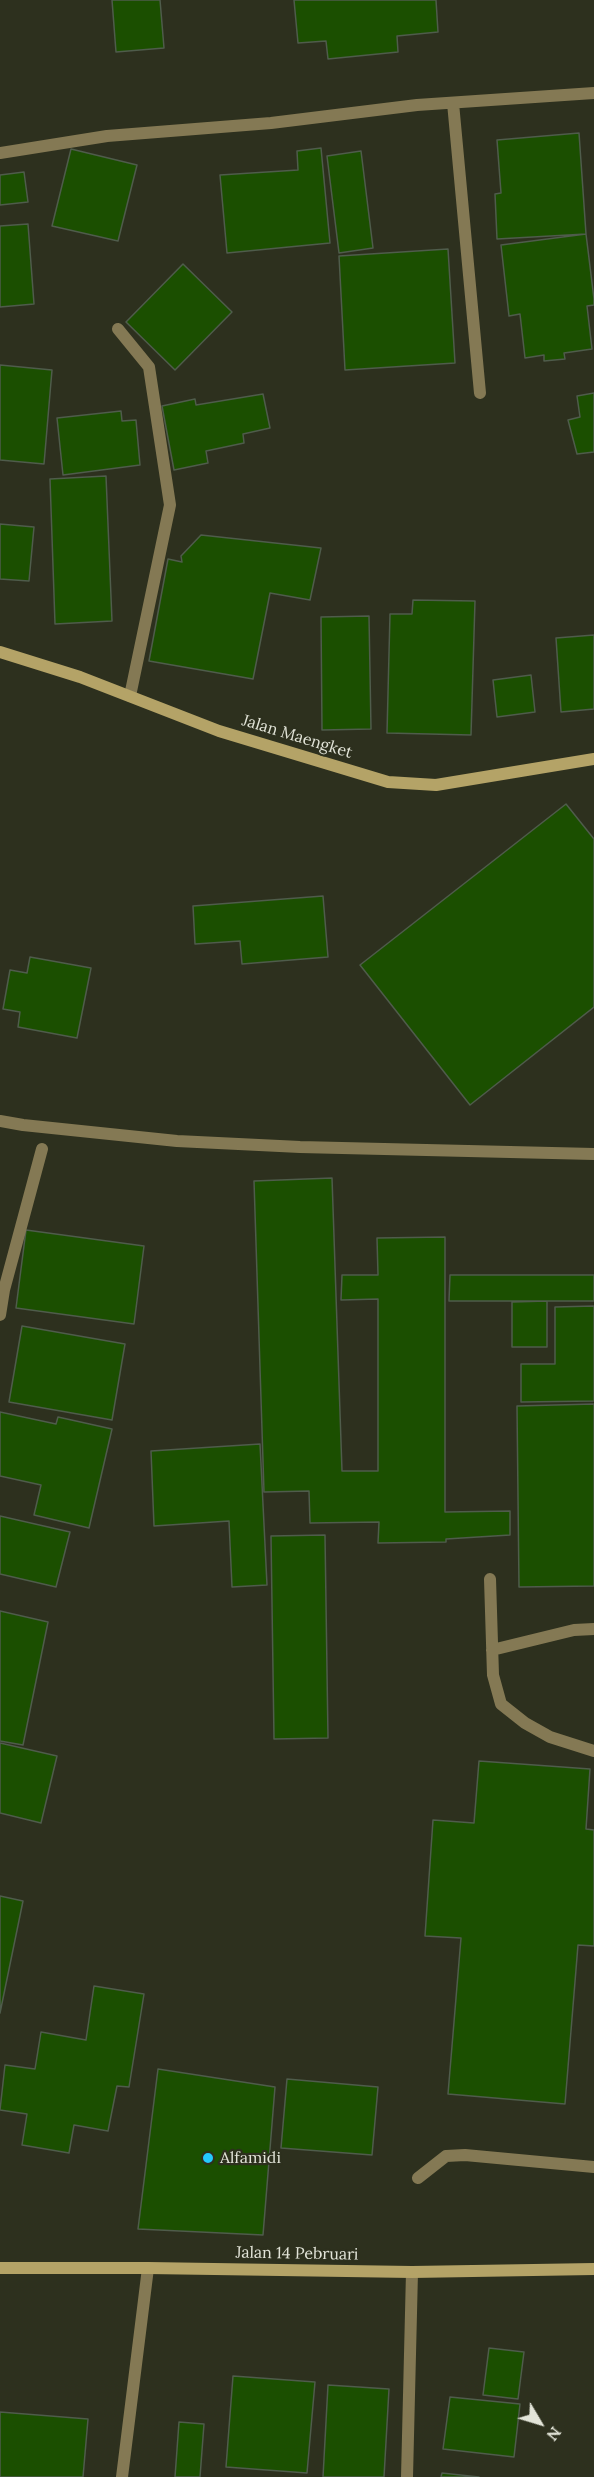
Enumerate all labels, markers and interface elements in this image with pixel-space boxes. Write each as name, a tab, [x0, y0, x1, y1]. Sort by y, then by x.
street label: Jalan Maengket	[240, 711, 354, 763]
place label: Alfamidi	[220, 2148, 281, 2168]
marker: Alfamidi	[201, 2151, 215, 2165]
street label: Jalan 14 Pebruari	[235, 2243, 359, 2265]
north arrow	[510, 2393, 570, 2453]
text: N	[542, 2423, 566, 2445]

